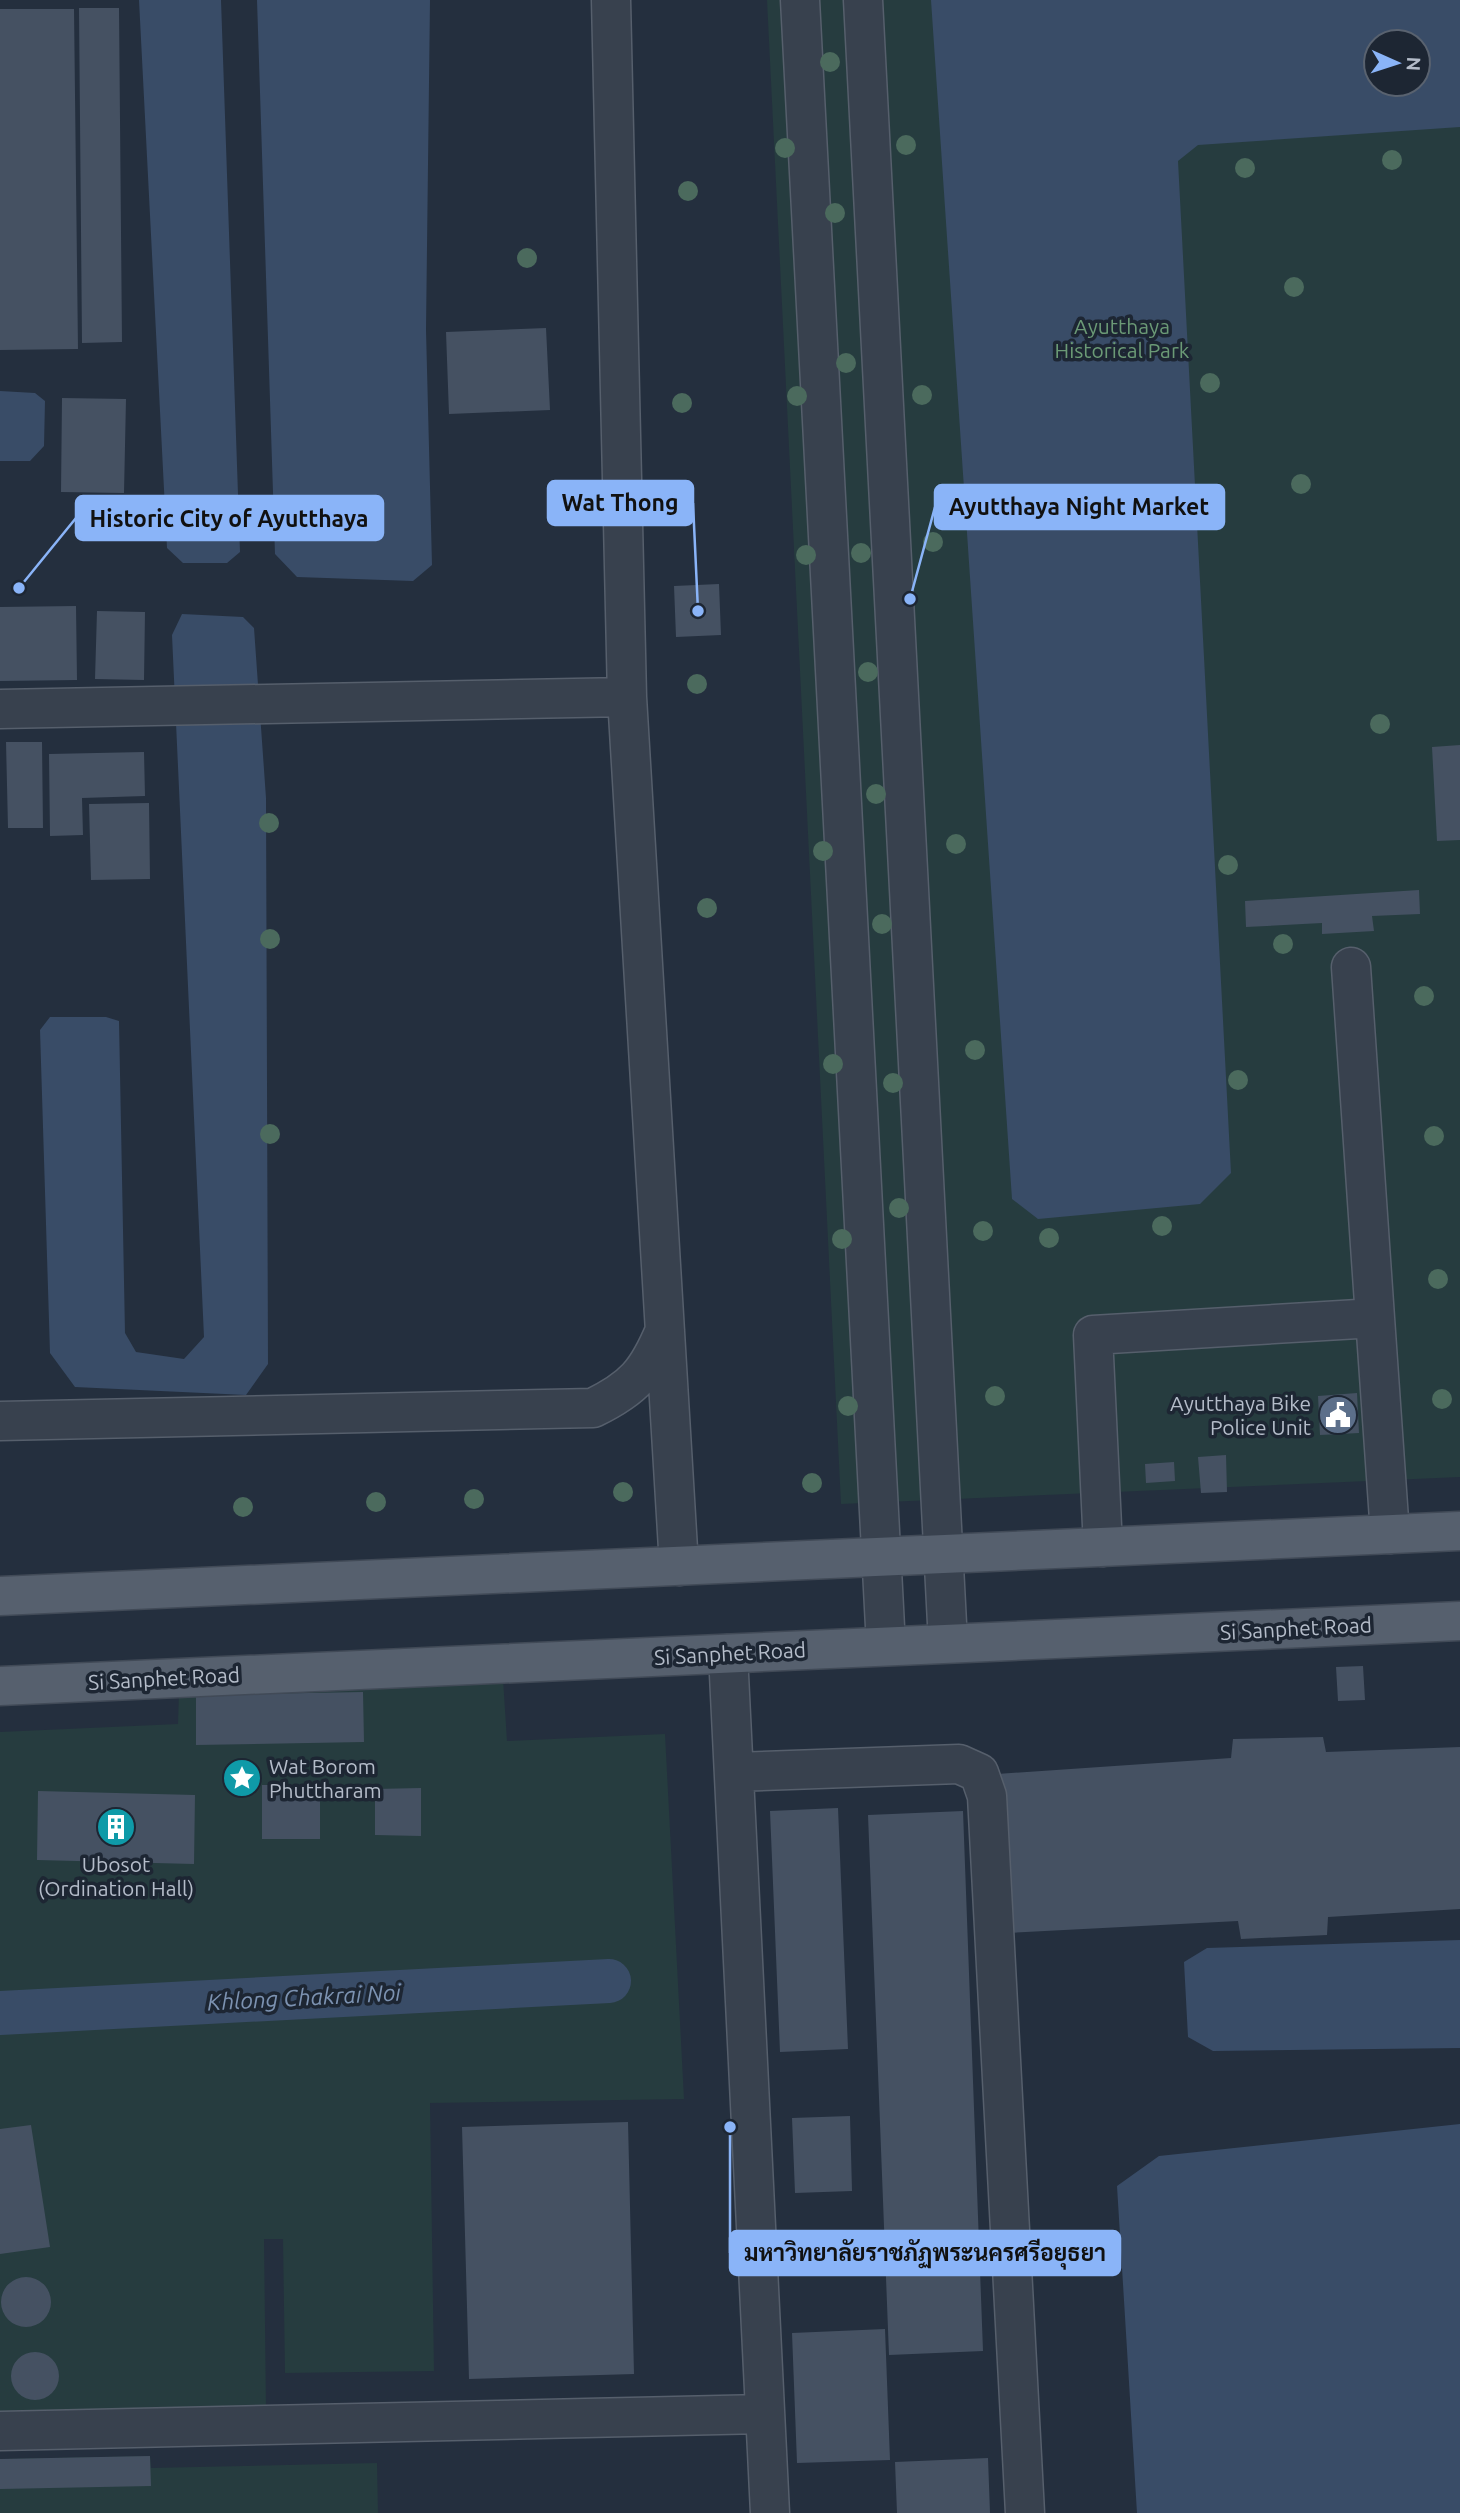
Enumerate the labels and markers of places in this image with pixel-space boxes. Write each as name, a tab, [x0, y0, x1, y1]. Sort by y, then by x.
callout: Wat Thong	[548, 481, 693, 525]
callout: Ayutthaya Night Market	[935, 485, 1224, 529]
callout: Historic City of Ayutthaya	[76, 496, 383, 540]
place label: Ayutthaya Bike Police Unit	[1170, 1391, 1311, 1439]
public building icon: Ayutthaya Bike Police Unit	[1317, 1394, 1359, 1436]
place label: Wat Borom Phuttharam	[269, 1754, 382, 1802]
place icon: Wat Borom Phuttharam	[221, 1757, 263, 1799]
building icon: Ubosot (Ordination Hall)	[95, 1806, 137, 1848]
place label: Ubosot (Ordination Hall)	[38, 1852, 194, 1900]
callout: มหาวิทยาลัยราชภัฏพระนครศรีอยุธยา	[730, 2231, 1120, 2275]

